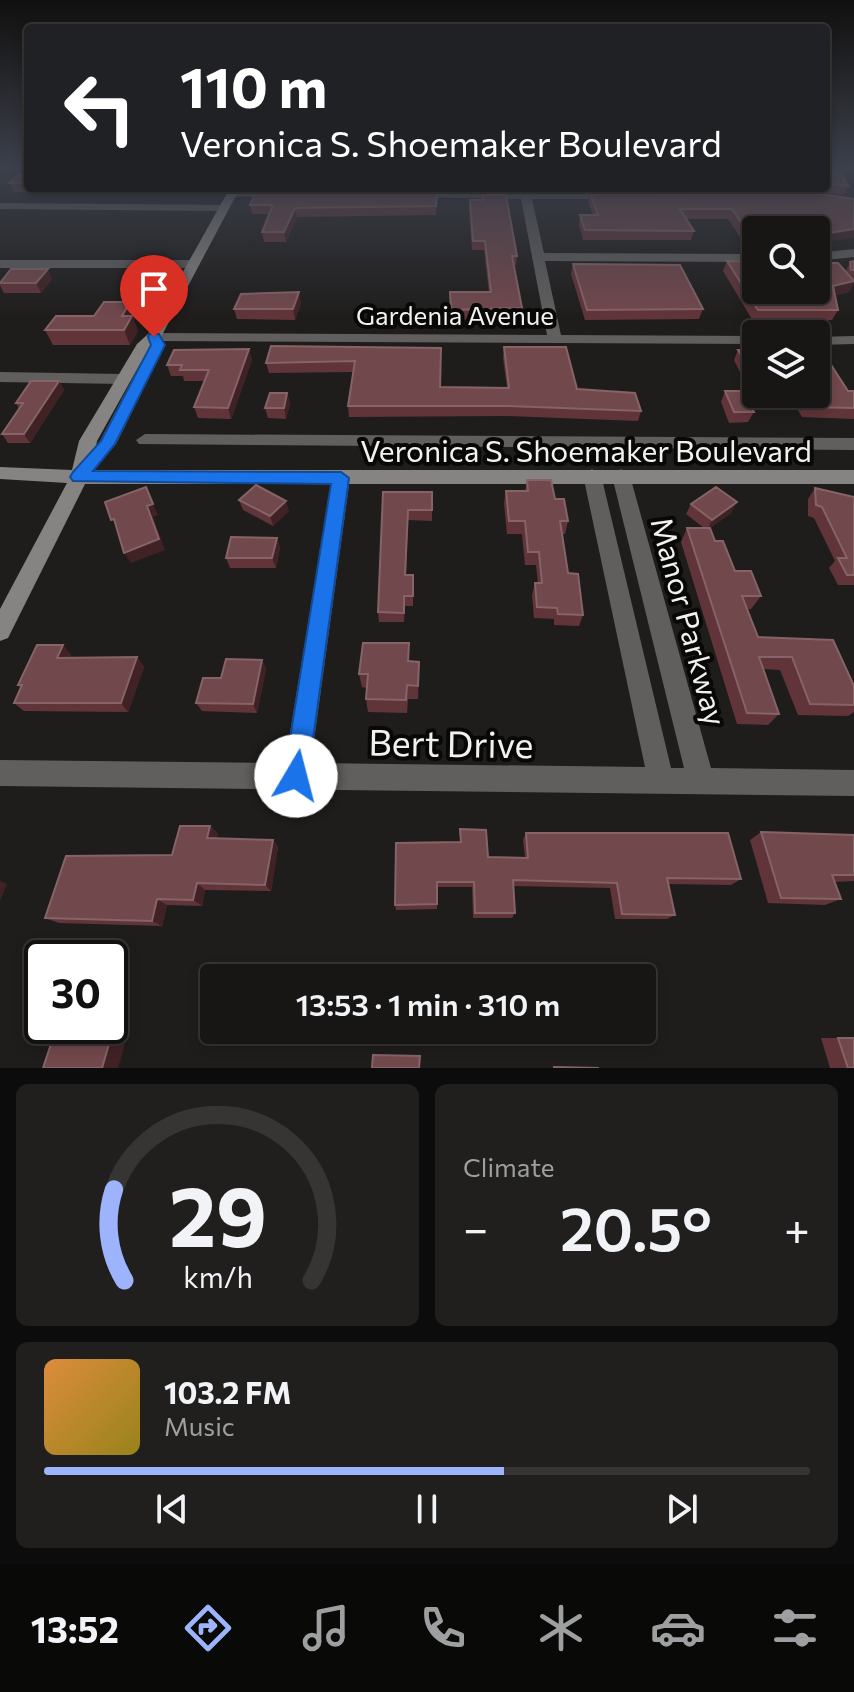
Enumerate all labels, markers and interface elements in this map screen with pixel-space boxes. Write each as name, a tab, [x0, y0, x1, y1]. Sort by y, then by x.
text: 110 m	[180, 51, 327, 120]
icon: left	[48, 56, 152, 160]
text: Veronica S. Shoemaker Boulevard	[180, 120, 722, 164]
map controls	[742, 216, 830, 408]
button: search	[742, 216, 830, 304]
pin	[120, 255, 188, 337]
icon: arrive	[132, 267, 176, 311]
street label: Gardenia Avenue	[356, 299, 554, 330]
button: layers	[742, 320, 830, 408]
street label: Veronica S. Shoemaker Boulevard	[360, 431, 812, 468]
street label: Manor Parkway	[644, 513, 736, 729]
street label: Bert Drive	[368, 719, 534, 765]
position arrow	[254, 734, 338, 818]
speed limit sign: 30	[24, 940, 128, 1044]
text: 13:53 · 1 min · 310 m	[296, 985, 560, 1022]
text: Climate	[463, 1151, 555, 1182]
text: 29	[168, 1162, 267, 1264]
text: 20.5°	[560, 1190, 712, 1263]
text: −	[463, 1200, 488, 1254]
text: +	[784, 1200, 810, 1254]
text: km/h	[183, 1259, 252, 1294]
text: 103.2 FM	[164, 1373, 291, 1410]
text: Music	[164, 1410, 235, 1441]
icon: previous	[150, 1487, 194, 1531]
icon: pause	[405, 1487, 449, 1531]
icon: next	[660, 1487, 704, 1531]
icon: directions	[180, 1600, 236, 1656]
icon: music	[298, 1600, 354, 1656]
icon: phone	[415, 1600, 471, 1656]
icon: climate	[533, 1600, 589, 1656]
icon: car	[650, 1600, 706, 1656]
icon: filters	[767, 1600, 823, 1656]
text: 13:52	[31, 1606, 119, 1650]

